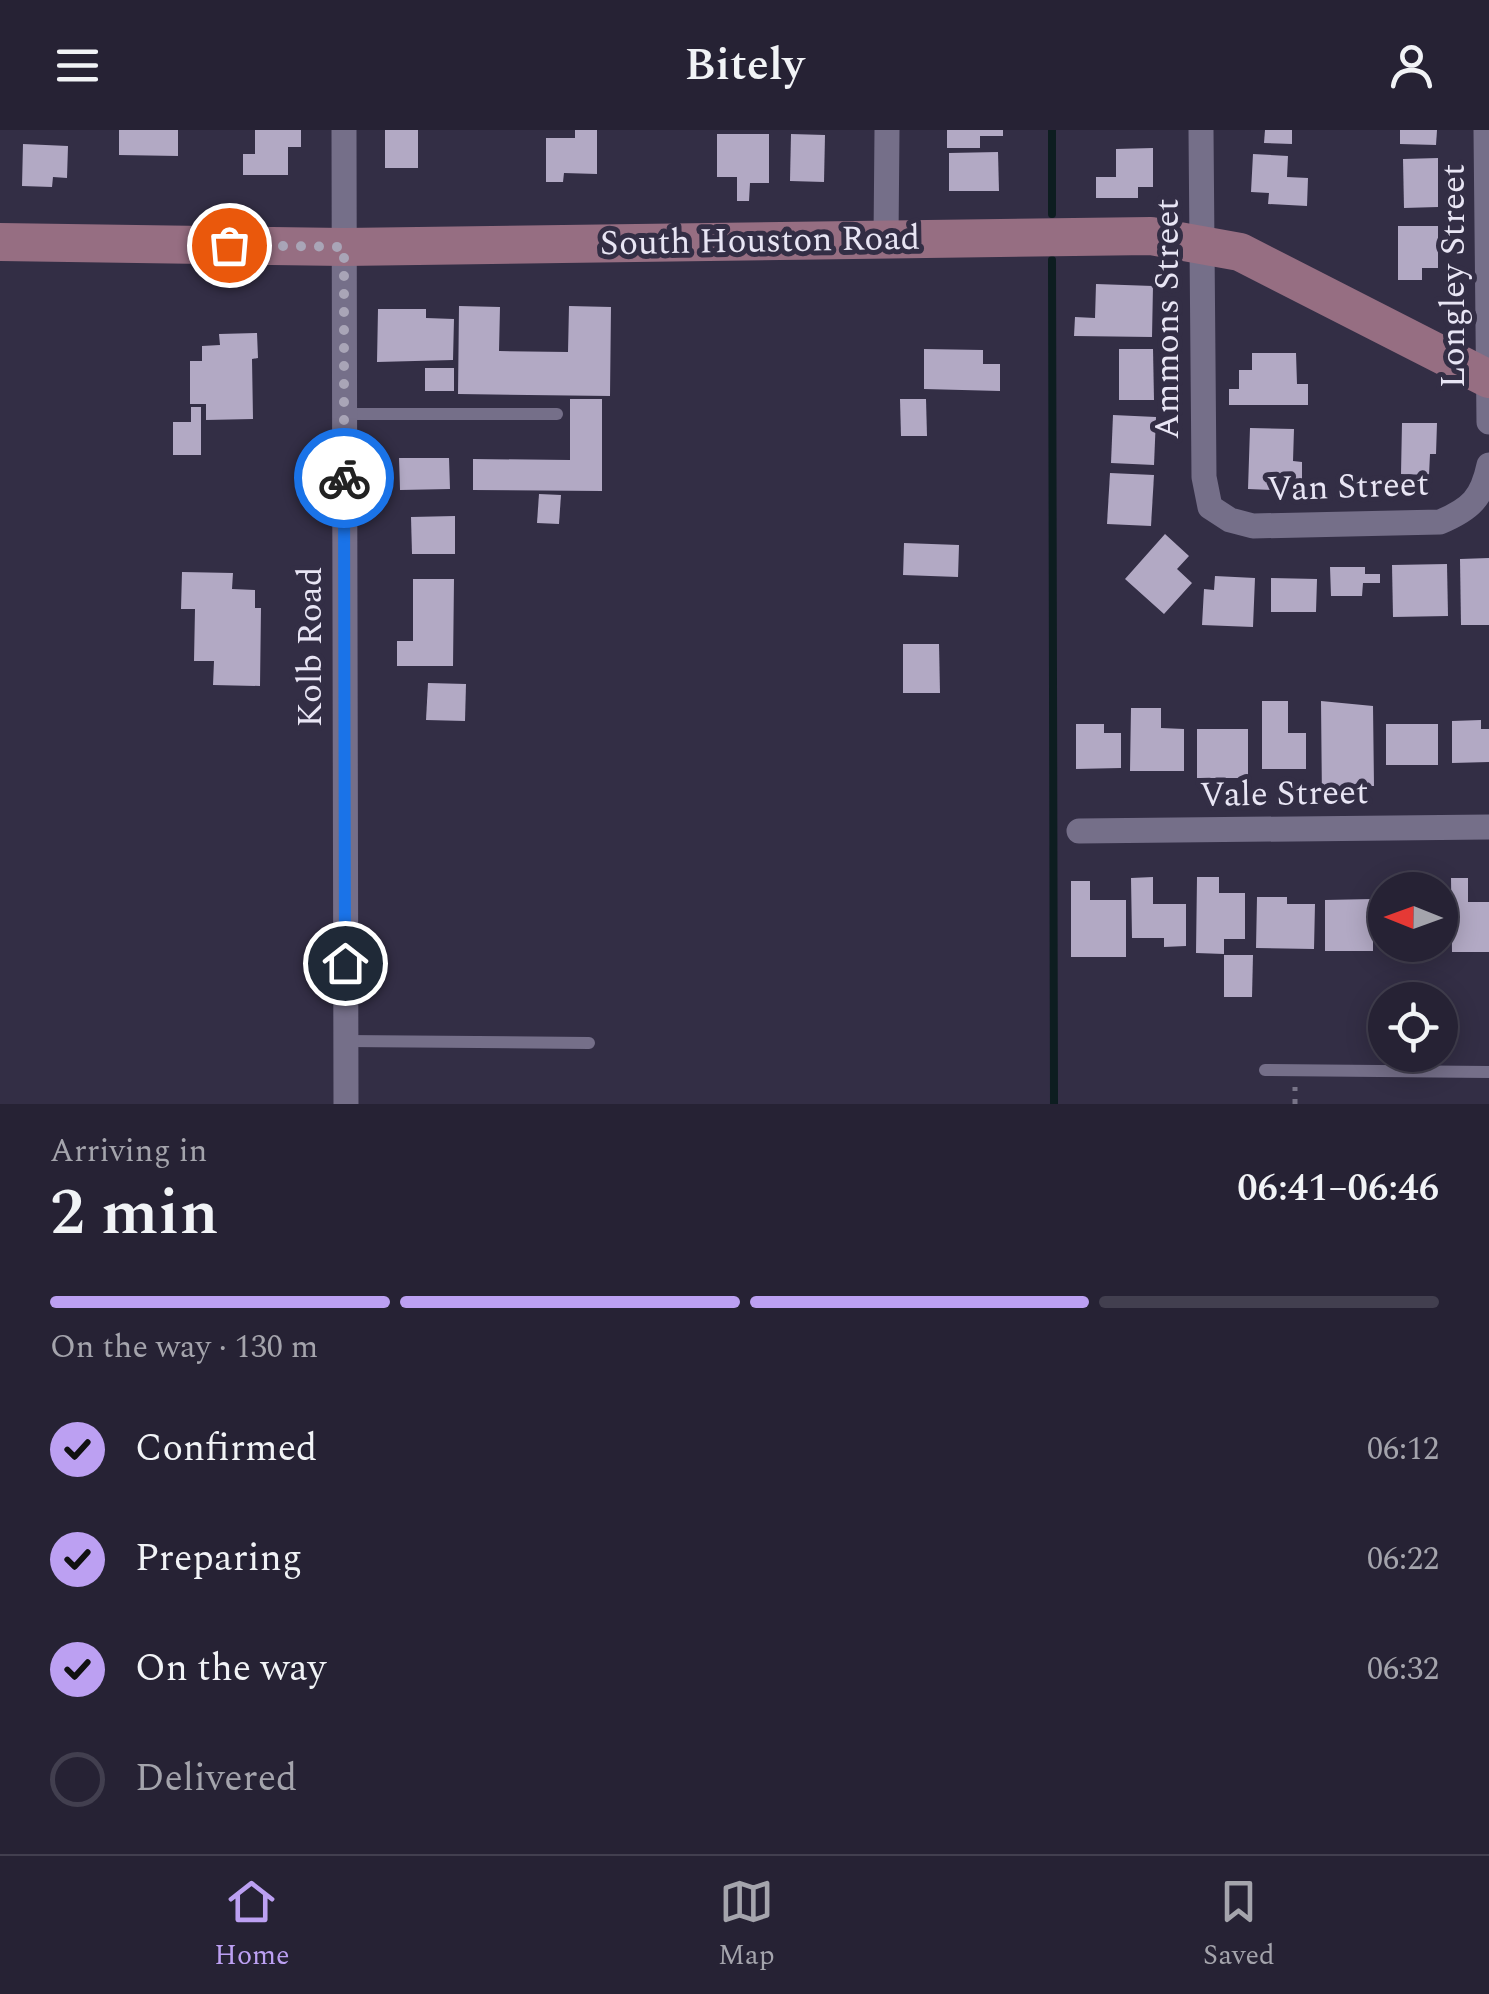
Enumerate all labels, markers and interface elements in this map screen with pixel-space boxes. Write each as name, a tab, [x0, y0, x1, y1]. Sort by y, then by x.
text: Bitely	[685, 31, 804, 100]
icon: menu	[50, 38, 105, 93]
icon: person	[1384, 38, 1439, 93]
street label: Longley Street	[1427, 164, 1480, 388]
street label: Ammons Street	[1141, 198, 1194, 440]
pin	[187, 203, 272, 288]
street label: South Houston Road	[599, 212, 921, 270]
icon: bag	[202, 218, 257, 273]
courier	[294, 428, 394, 528]
icon: bike	[317, 451, 372, 506]
street label: Van Street	[1266, 458, 1430, 516]
street label: Kolb Road	[284, 567, 337, 727]
street label: Vale Street	[1199, 766, 1369, 822]
north arrow	[1368, 872, 1458, 962]
map controls	[1368, 872, 1458, 1072]
pin	[303, 921, 388, 1006]
icon: home	[318, 936, 373, 991]
button: locate	[1368, 982, 1458, 1072]
text: Arriving in	[50, 1127, 207, 1176]
text: 06:41–06:46	[1237, 1160, 1439, 1218]
text: 2 min	[50, 1164, 219, 1263]
text: On the way · 130 m	[50, 1323, 318, 1372]
text: Confirmed	[135, 1420, 317, 1478]
icon: check	[50, 1422, 105, 1477]
text: 06:12	[1367, 1425, 1439, 1474]
text: Preparing	[135, 1530, 302, 1588]
icon: check	[50, 1532, 105, 1587]
text: 06:22	[1367, 1535, 1439, 1584]
text: On the way	[135, 1640, 326, 1698]
icon: check	[50, 1642, 105, 1697]
text: 06:32	[1367, 1645, 1439, 1694]
text: Delivered	[135, 1750, 297, 1808]
tab: Home	[214, 1874, 290, 1977]
tab: Map	[718, 1874, 775, 1977]
tab: Saved	[1203, 1874, 1275, 1977]

